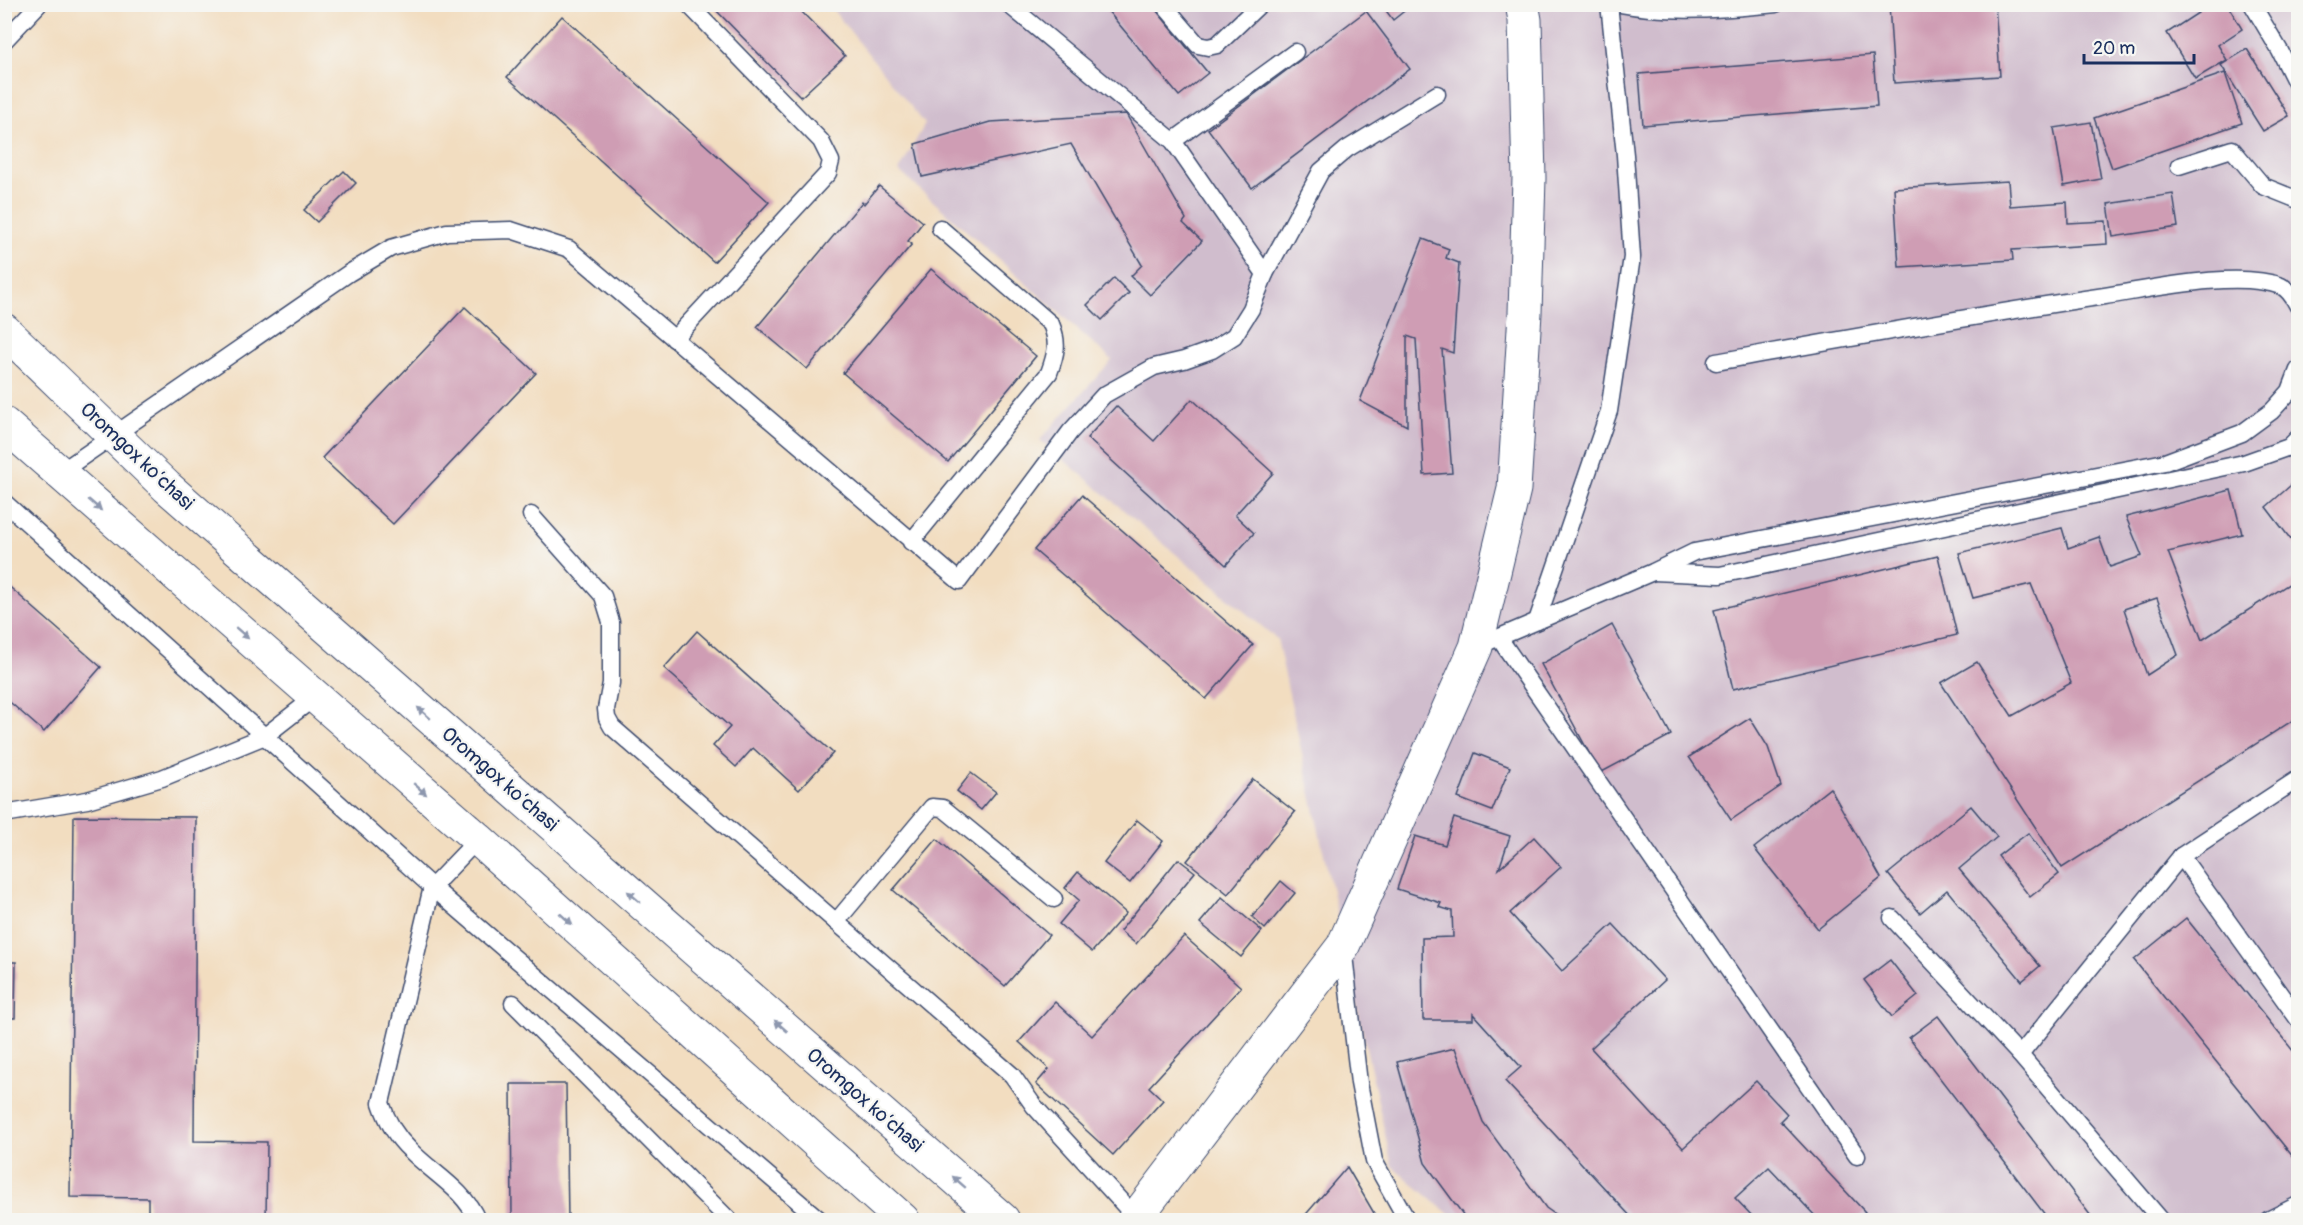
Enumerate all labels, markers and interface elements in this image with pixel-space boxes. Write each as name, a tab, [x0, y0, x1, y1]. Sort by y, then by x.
scale bar	[2084, 27, 2194, 65]
text: 20 m	[2093, 37, 2135, 60]
street label: Oromgox ko‘chasi	[75, 397, 199, 515]
one-way arrow	[87, 498, 102, 511]
one-way arrow	[234, 626, 249, 639]
one-way arrow	[417, 706, 432, 720]
street label: Oromgox ko‘chasi	[436, 721, 564, 837]
one-way arrow	[413, 782, 428, 796]
one-way arrow	[627, 891, 642, 904]
one-way arrow	[558, 912, 573, 925]
one-way arrow	[773, 1019, 789, 1032]
street label: Oromgox ko‘chasi	[801, 1042, 929, 1158]
one-way arrow	[952, 1176, 967, 1189]

